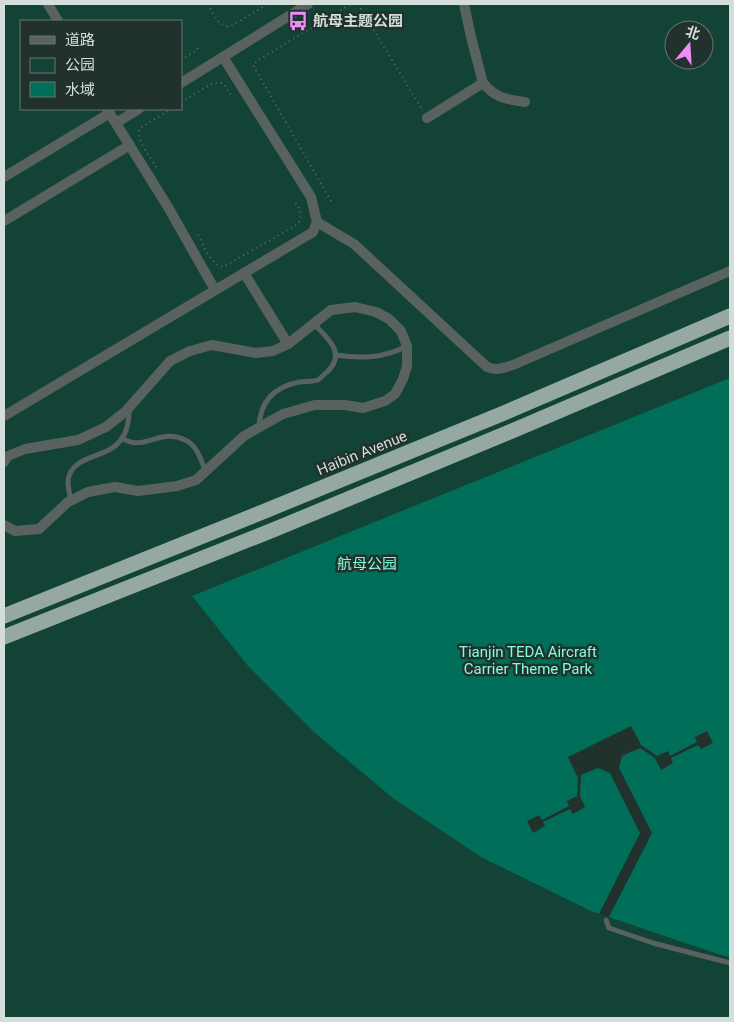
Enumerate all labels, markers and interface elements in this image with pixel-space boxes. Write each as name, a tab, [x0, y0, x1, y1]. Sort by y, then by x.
bus stop icon: 航母主题公园	[287, 10, 309, 32]
place label: 航母主题公园	[313, 12, 403, 30]
legend	[20, 20, 182, 110]
north arrow	[664, 20, 714, 70]
text: 北	[684, 23, 702, 42]
text: 道路	[65, 31, 95, 49]
text: 公园	[65, 56, 95, 74]
text: 水域	[65, 81, 95, 99]
street label: Haibin Avenue	[314, 427, 410, 479]
park label: 航母公园	[337, 555, 397, 573]
park label: Tianjin TEDA Aircraft Carrier Theme Park	[459, 643, 597, 678]

